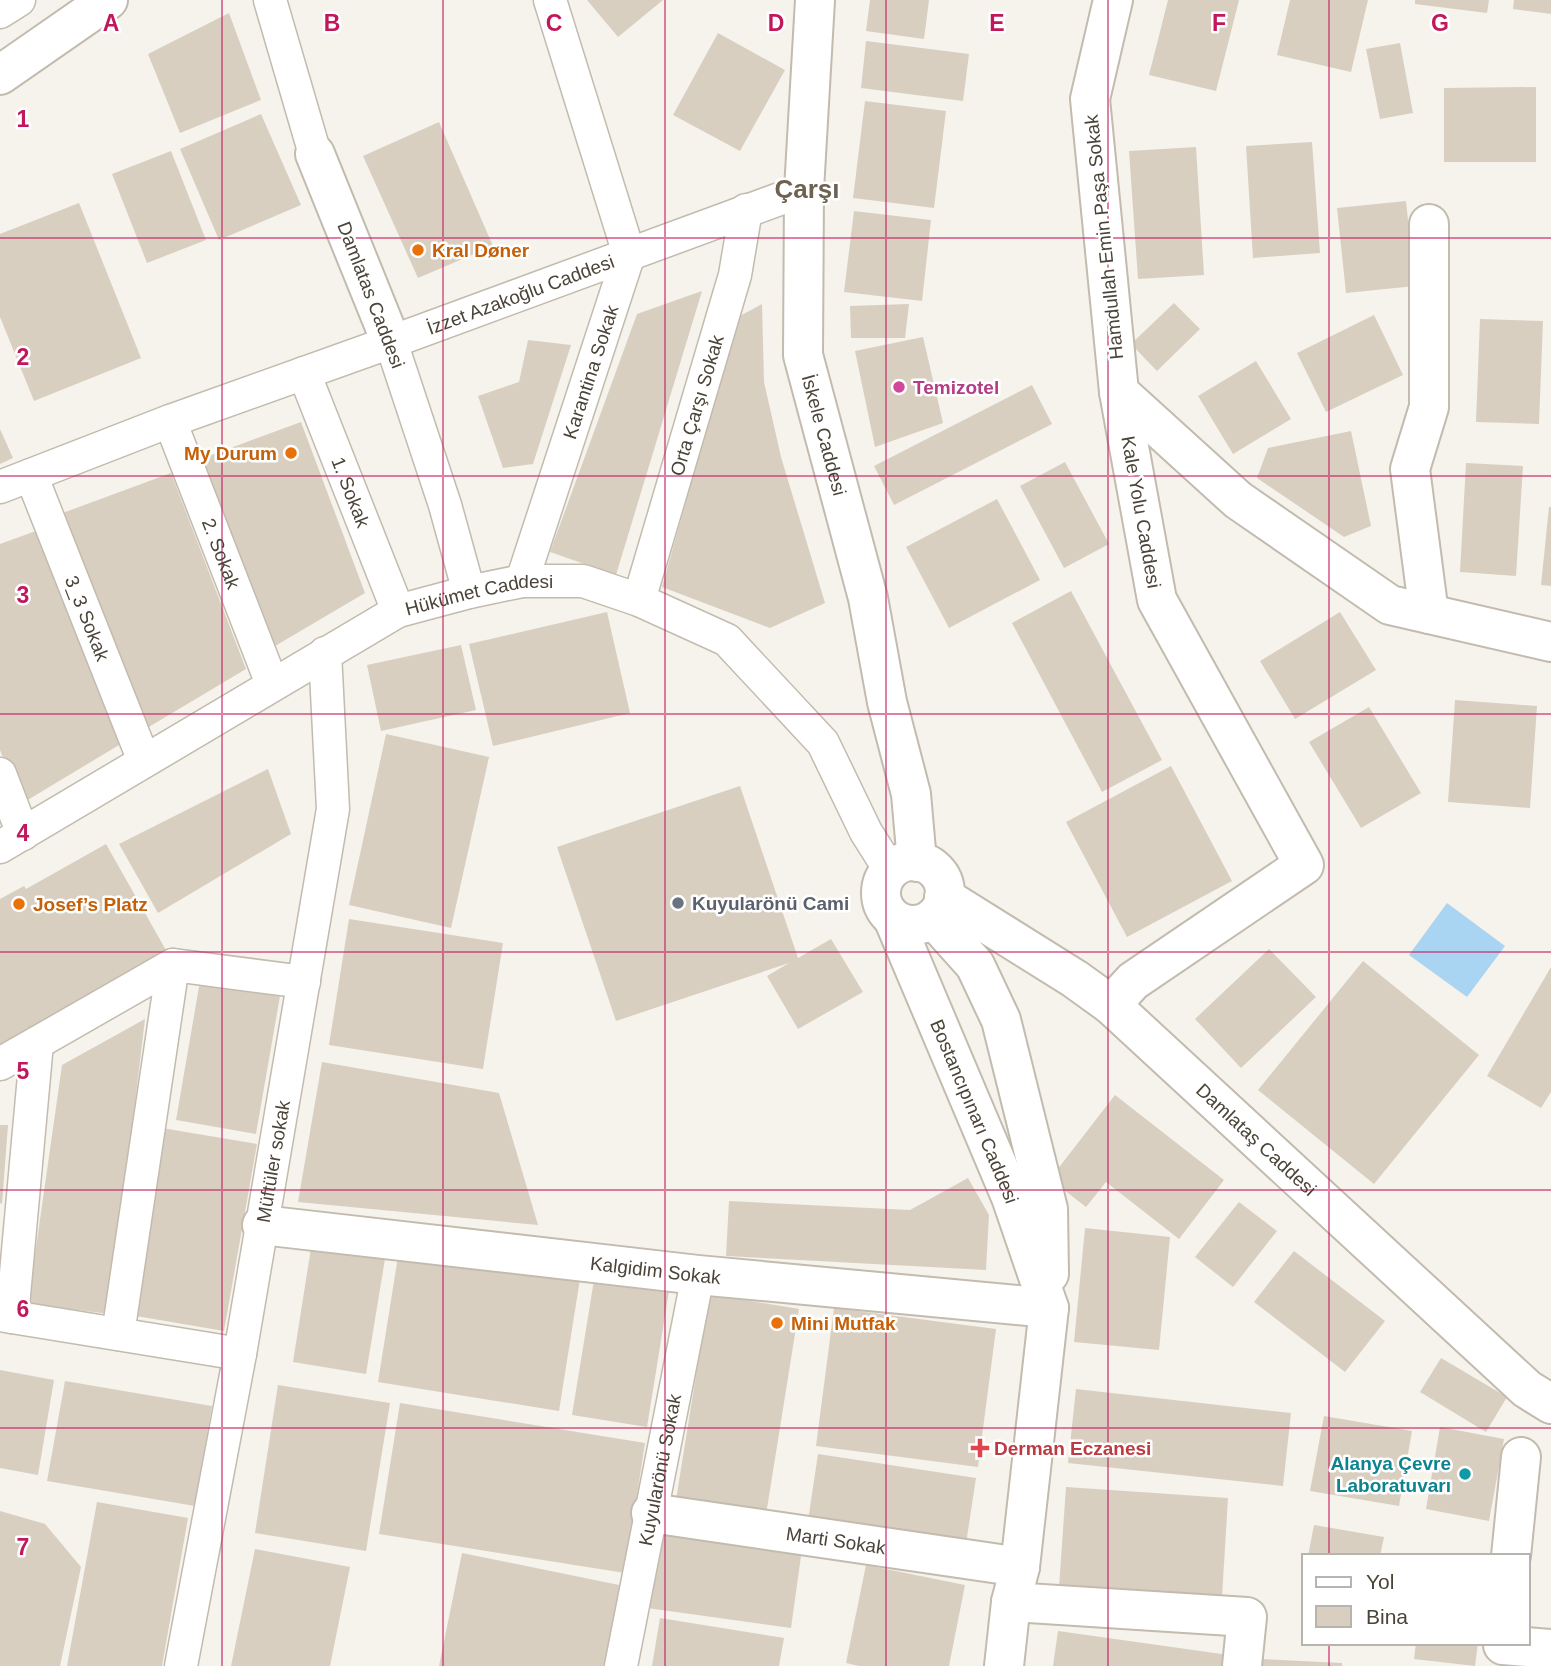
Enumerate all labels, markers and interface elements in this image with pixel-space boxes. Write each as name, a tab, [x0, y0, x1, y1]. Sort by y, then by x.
text: A	[103, 10, 119, 36]
text: B	[324, 10, 340, 36]
text: C	[546, 10, 562, 36]
text: D	[768, 10, 784, 36]
text: E	[989, 10, 1005, 36]
text: F	[1212, 10, 1226, 36]
text: G	[1431, 10, 1449, 36]
text: 1	[17, 106, 30, 132]
street label: Hamdullah Emin Paşa Sokak	[1081, 113, 1127, 360]
district label: Çarşı	[774, 174, 840, 204]
street label: Damlatas Caddesi	[333, 219, 409, 371]
place label: Kral Døner	[432, 240, 530, 261]
marker: Kral Døner	[410, 242, 426, 258]
street label: İzzet Azakoğlu Caddesi	[424, 250, 617, 338]
street label: Karantina Sokak	[559, 302, 622, 441]
street label: Orta Çarşı Sokak	[666, 332, 727, 478]
text: 2	[17, 344, 29, 370]
street label: İskele Caddesi	[798, 372, 851, 498]
place label: Temizotel	[913, 377, 999, 398]
marker: Temizotel	[891, 379, 907, 395]
street label: Kale Yolu Caddesi	[1117, 434, 1165, 590]
place label: My Durum	[184, 443, 277, 464]
marker: My Durum	[283, 445, 299, 461]
street label: 1. Sokak	[328, 454, 375, 531]
street label: 2. Sokak	[198, 515, 245, 592]
street label: Hükümet Caddesi	[403, 571, 553, 619]
street label: 3_3 Sokak	[61, 573, 114, 664]
text: 3	[17, 582, 29, 608]
text: 4	[17, 820, 30, 846]
place label: Kuyularönü Cami	[692, 893, 849, 914]
place label: Josef’s Platz	[33, 894, 148, 915]
marker: Kuyularönü Cami	[670, 895, 686, 911]
marker: Josef’s Platz	[11, 896, 27, 912]
street label: Bostancıpınarı Caddesi	[927, 1016, 1023, 1206]
text: 5	[17, 1058, 30, 1084]
street label: Damlataş Caddesi	[1192, 1079, 1321, 1200]
street label: Müftüler sokak	[252, 1098, 294, 1224]
street label: Kalgidim Sokak	[589, 1252, 722, 1288]
text: 6	[17, 1296, 29, 1322]
place label: Mini Mutfak	[791, 1313, 896, 1334]
marker: Mini Mutfak	[769, 1315, 785, 1331]
street label: Kuyularönü Sokak	[634, 1392, 685, 1548]
place label: Derman Eczanesi	[994, 1438, 1151, 1459]
marker: Derman Eczanesi	[972, 1440, 988, 1456]
place label: Alanya Çevre Laboratuvarı	[1331, 1453, 1451, 1496]
marker: Alanya Çevre Laboratuvarı	[1457, 1466, 1473, 1482]
street label: Marti Sokak	[785, 1522, 888, 1558]
text: 7	[17, 1534, 29, 1560]
legend	[1302, 1554, 1530, 1645]
text: Yol	[1366, 1570, 1394, 1593]
text: Bina	[1366, 1605, 1408, 1628]

